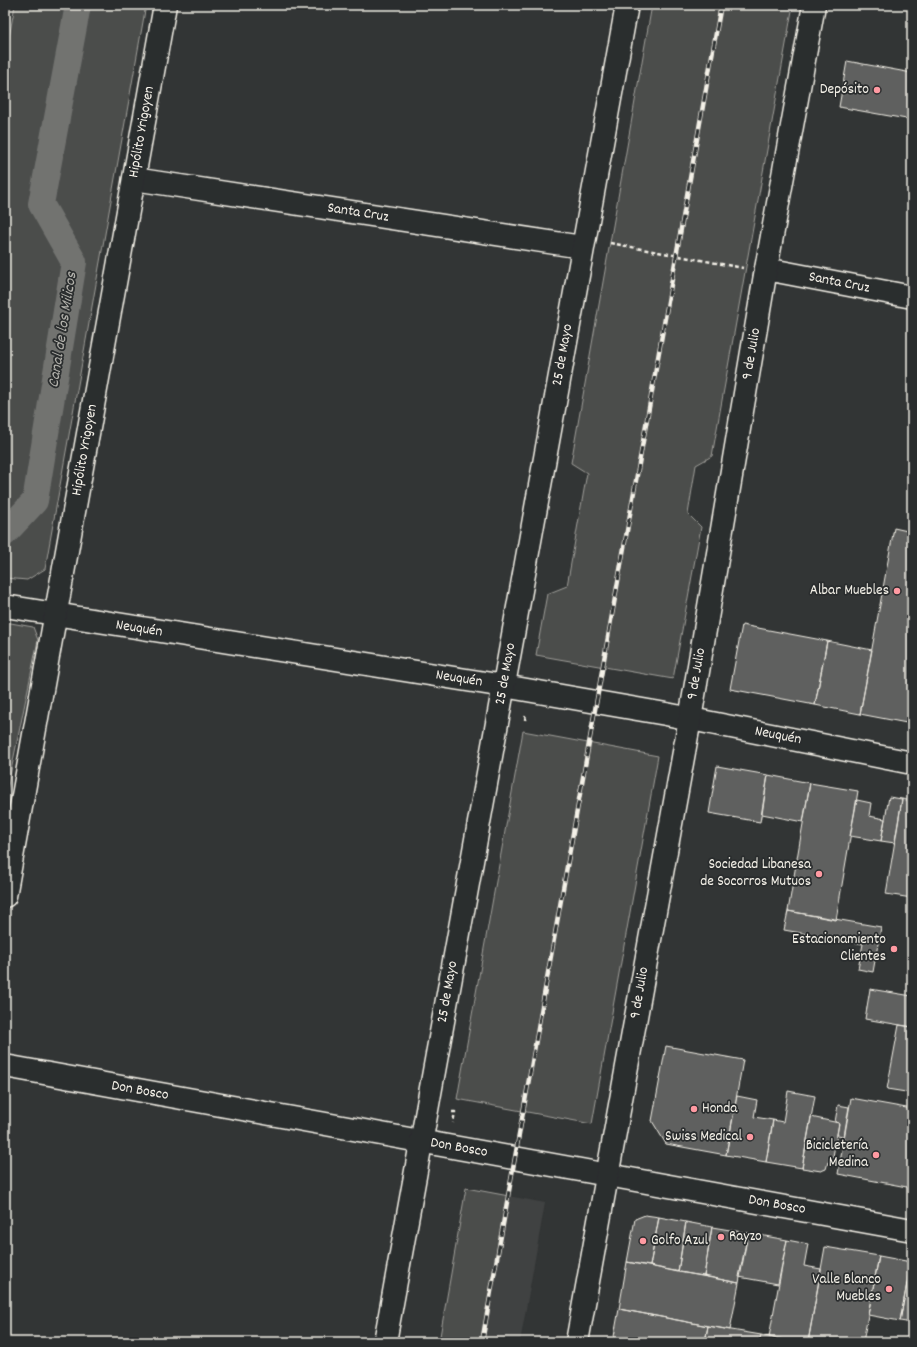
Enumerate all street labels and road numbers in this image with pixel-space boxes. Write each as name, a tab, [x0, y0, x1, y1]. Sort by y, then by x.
street label: Hipólito Yrigoyen	[123, 84, 161, 180]
street label: Santa Cruz	[326, 197, 390, 229]
street label: Santa Cruz	[807, 266, 872, 300]
street label: 25 de Mayo	[547, 322, 579, 388]
street label: 9 de Julio	[737, 326, 767, 382]
street label: Hipólito Yrigoyen	[66, 402, 104, 498]
street label: Neuquén	[114, 614, 164, 644]
street label: 25 de Mayo	[490, 641, 522, 707]
street label: 9 de Julio	[682, 646, 712, 702]
street label: Neuquén	[434, 664, 484, 694]
street label: Neuquén	[753, 721, 803, 751]
street label: 25 de Mayo	[432, 959, 464, 1025]
street label: 9 de Julio	[625, 965, 655, 1021]
street label: Don Bosco	[110, 1075, 171, 1107]
street label: Don Bosco	[429, 1132, 490, 1164]
street label: Don Bosco	[747, 1189, 808, 1221]

